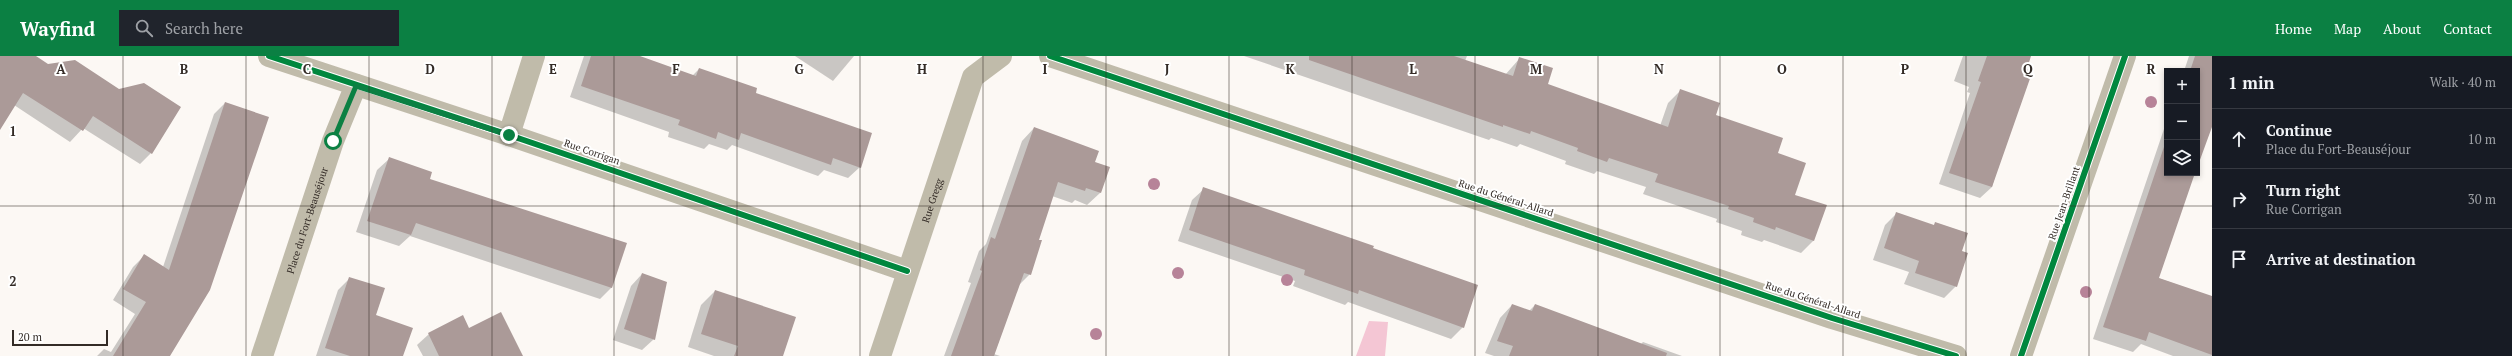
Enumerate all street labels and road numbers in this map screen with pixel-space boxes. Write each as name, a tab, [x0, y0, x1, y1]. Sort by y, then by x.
street label: Rue Corrigan	[562, 136, 622, 168]
street label: Rue Jean-Brillant	[2045, 164, 2083, 242]
street label: Place du Fort-Beauséjour	[283, 165, 331, 275]
street label: Rue Gregg	[918, 176, 946, 224]
street label: Rue du Général-Allard	[1457, 176, 1556, 220]
street label: Rue du Général-Allard	[1764, 278, 1863, 322]

